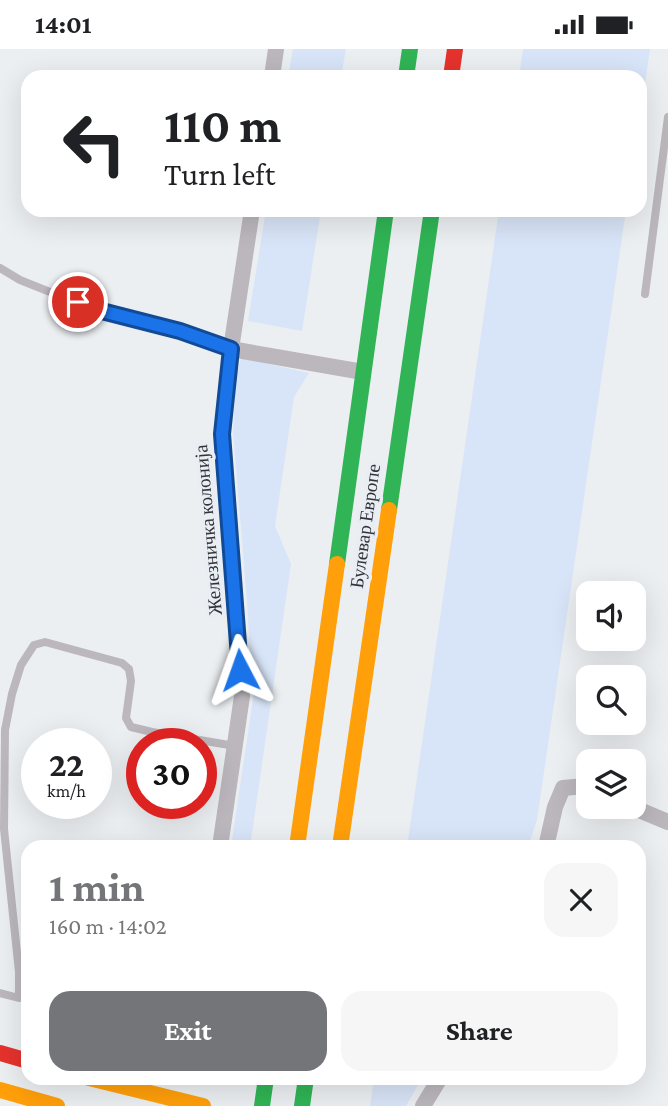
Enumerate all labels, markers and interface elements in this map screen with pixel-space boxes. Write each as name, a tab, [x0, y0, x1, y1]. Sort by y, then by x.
text: 14:01	[35, 10, 92, 39]
icon: left	[49, 98, 140, 189]
text: 110 m	[164, 98, 281, 153]
text: Turn left	[164, 156, 275, 192]
pin	[48, 272, 108, 332]
icon: arrive	[59, 283, 97, 321]
street label: Железничка колонија	[190, 443, 226, 616]
street label: Булевар Европе	[346, 462, 384, 590]
map controls	[576, 581, 646, 819]
button: sound	[576, 581, 646, 651]
position arrow	[203, 633, 277, 707]
button: search	[576, 665, 646, 735]
speed limit sign: 30	[126, 728, 217, 819]
text: 22	[49, 745, 84, 784]
button: layers	[576, 749, 646, 819]
text: km/h	[47, 781, 86, 801]
text: 1 min	[49, 863, 145, 910]
button: close	[544, 863, 618, 937]
text: 160 m · 14:02	[49, 913, 167, 939]
button: Exit	[49, 991, 327, 1071]
button: Share	[341, 991, 618, 1071]

